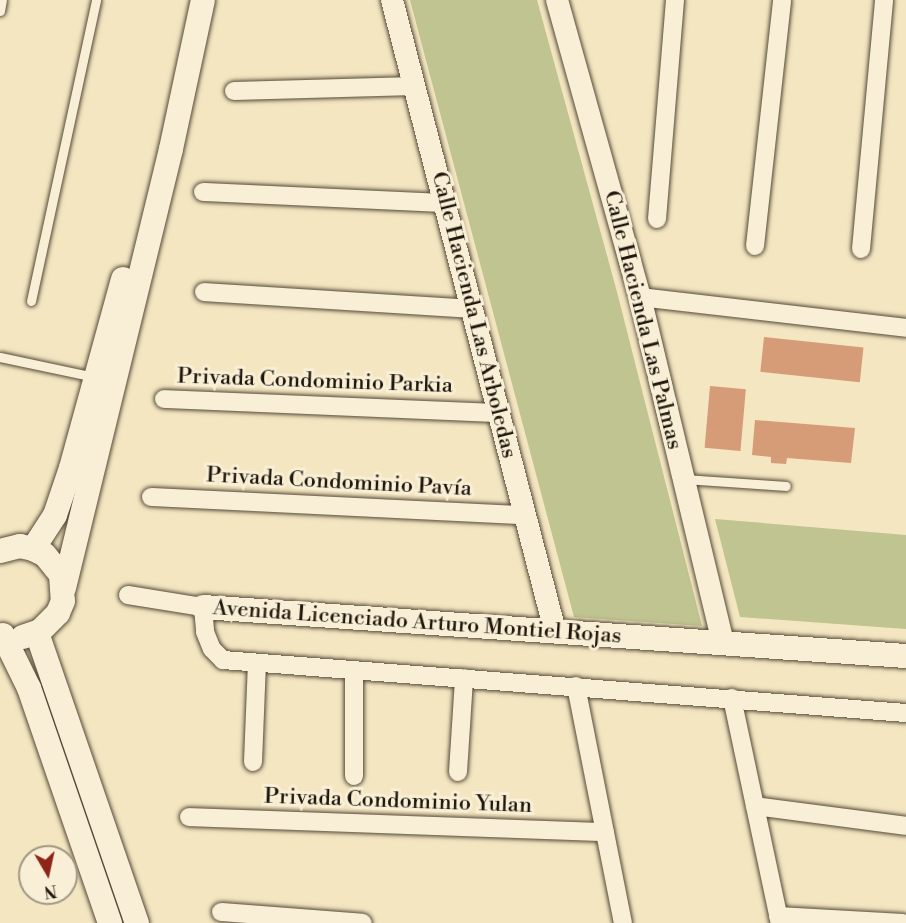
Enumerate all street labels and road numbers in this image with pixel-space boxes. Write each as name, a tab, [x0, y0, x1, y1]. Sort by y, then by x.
street label: Calle Hacienda Las Arboledas	[426, 169, 522, 461]
street label: Calle Hacienda Las Palmas	[598, 188, 688, 452]
street label: Privada Condominio Parkia	[177, 363, 453, 399]
street label: Privada Condominio Pavía	[206, 462, 472, 502]
street label: Avenida Licenciado Arturo Montiel Rojas	[212, 595, 622, 649]
street label: Privada Condominio Yulan	[264, 783, 532, 819]

